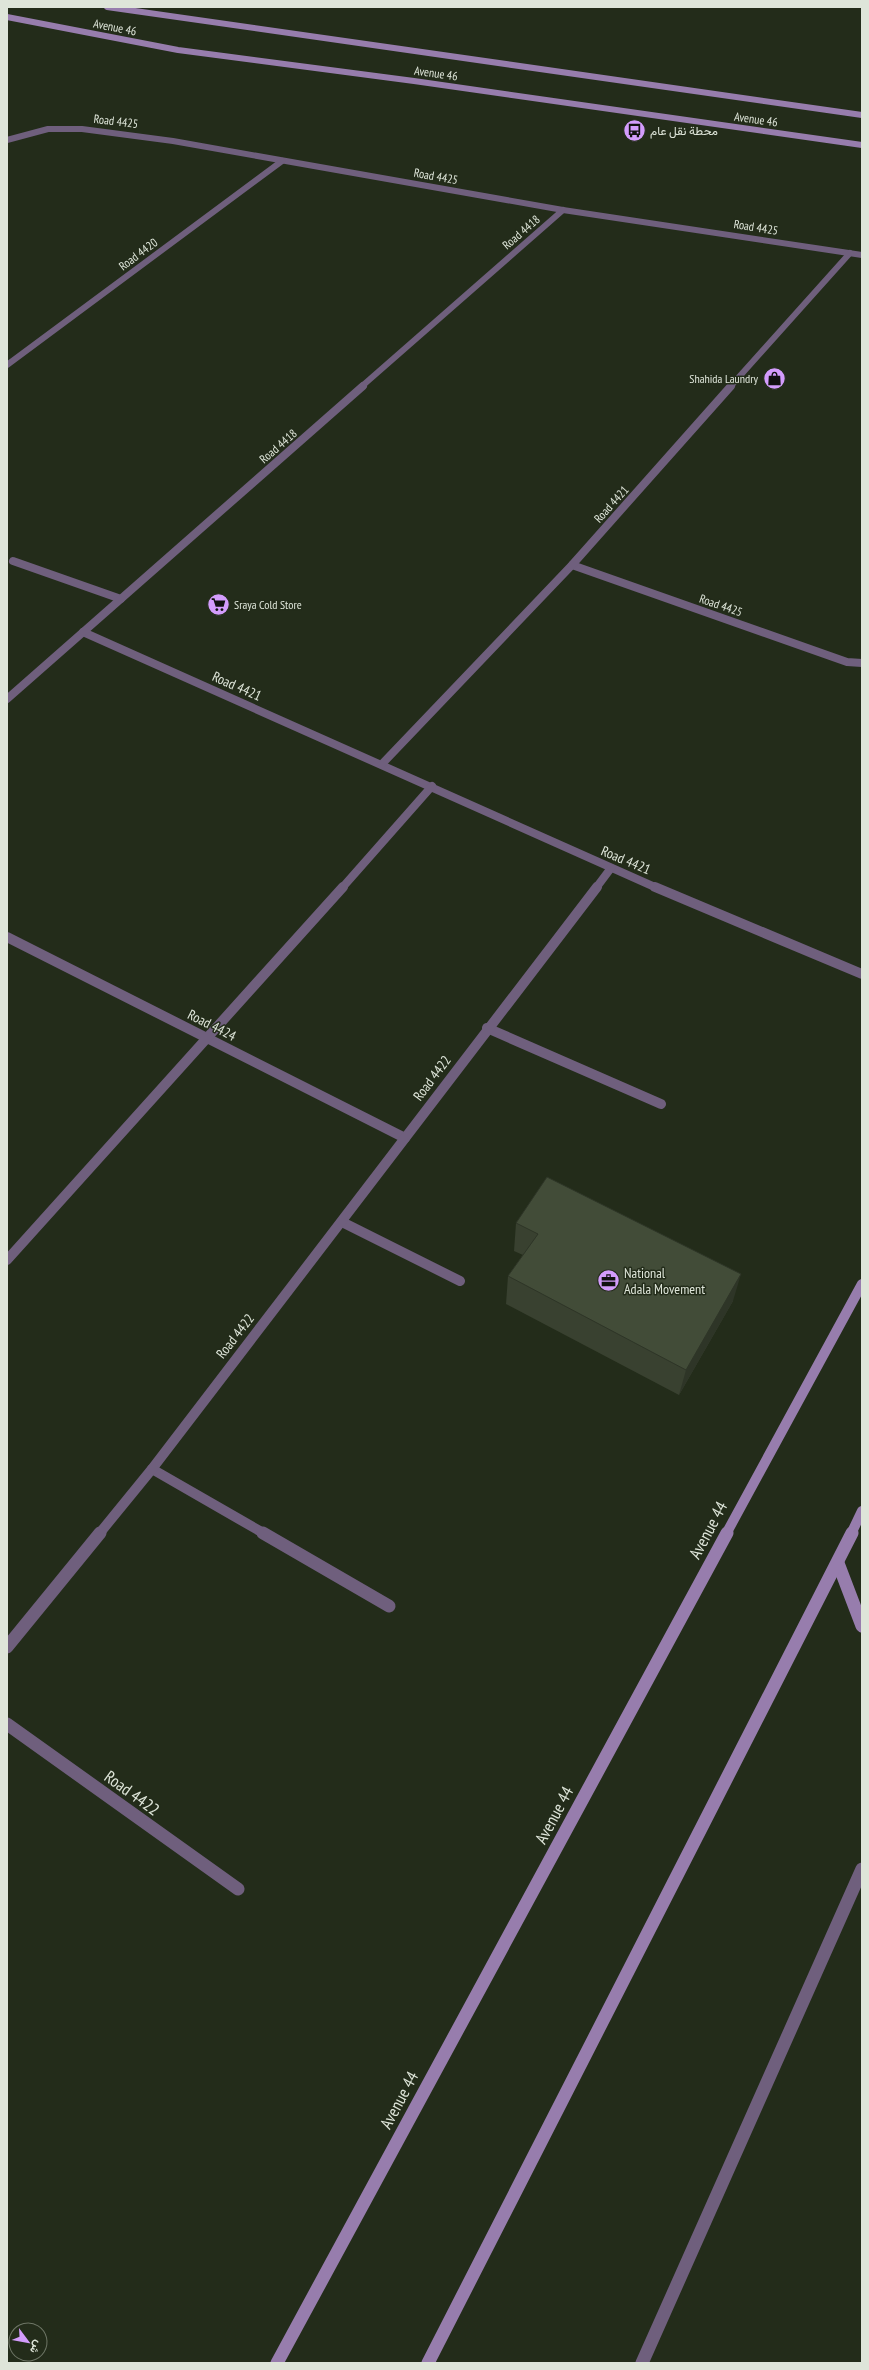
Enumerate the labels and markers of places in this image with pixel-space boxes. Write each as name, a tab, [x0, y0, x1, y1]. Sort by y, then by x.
bus stop icon: محطة نقل عام	[621, 117, 647, 143]
place label: محطة نقل عام	[650, 123, 718, 139]
shop icon: Shahida Laundry	[761, 365, 787, 391]
place label: Shahida Laundry	[689, 371, 758, 386]
supermarket icon: Sraya Cold Store	[206, 591, 232, 617]
place label: Sraya Cold Store	[234, 597, 302, 612]
place label: National Adala Movement	[624, 1264, 705, 1298]
office icon: National Adala Movement	[595, 1268, 621, 1294]

